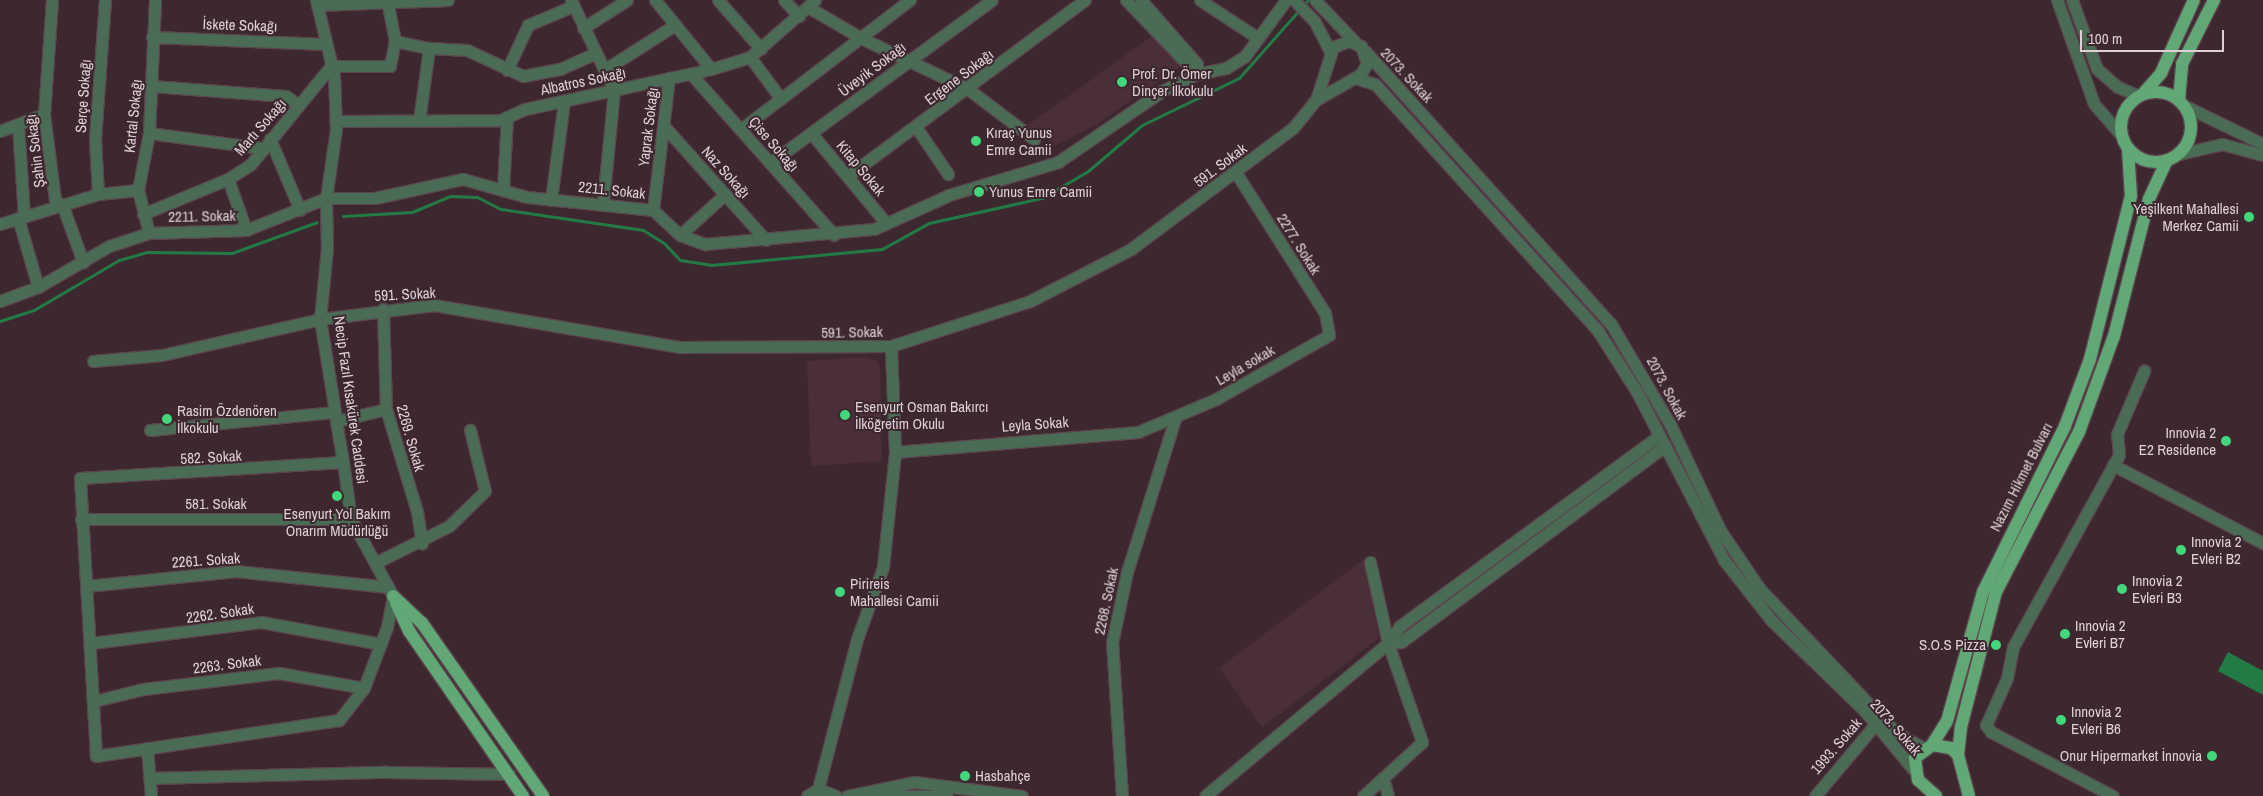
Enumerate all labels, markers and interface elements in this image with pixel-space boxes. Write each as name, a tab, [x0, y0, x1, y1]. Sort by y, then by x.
street label: İskete Sokağı	[202, 15, 278, 35]
scale bar	[2083, 20, 2227, 52]
text: 100 m	[2088, 28, 2122, 49]
street label: Üveyik Sokağı	[835, 38, 909, 100]
street label: 2073. Sokak	[1377, 44, 1437, 106]
street label: Ergene Sokağı	[921, 45, 997, 109]
street label: Serçe Sokağı	[71, 59, 95, 133]
street label: Albatros Sokağı	[539, 63, 627, 99]
place label: Prof. Dr. Ömer Dinçer İlkokulu	[1132, 64, 1213, 99]
marker: Prof. Dr. Ömer Dinçer İlkokulu	[1116, 76, 1128, 88]
street label: Kartal Sokağı	[120, 78, 146, 154]
street label: Yaprak Sokağı	[634, 86, 662, 168]
street label: Martı Sokağı	[230, 95, 290, 159]
street label: Şahin Sokağı	[22, 113, 48, 189]
street label: Çise Sokağı	[745, 113, 803, 175]
place label: Kıraç Yunus Emre Camii	[986, 123, 1052, 158]
marker: Kıraç Yunus Emre Camii	[970, 135, 982, 147]
street label: Kitap Sokak	[833, 137, 889, 199]
street label: 591. Sokak	[1190, 139, 1250, 191]
street label: Naz Sokağı	[698, 142, 754, 202]
street label: 2211. Sokak	[578, 178, 646, 202]
place label: Yunus Emre Camii	[989, 183, 1092, 201]
marker: Yunus Emre Camii	[973, 186, 985, 198]
place label: Yeşilkent Mahallesi Merkez Camii	[2133, 199, 2239, 234]
street label: 2211. Sokak	[168, 206, 236, 226]
street label: 2277. Sokak	[1273, 210, 1325, 278]
marker: Yeşilkent Mahallesi Merkez Camii	[2243, 211, 2255, 223]
street label: 591. Sokak	[374, 283, 436, 305]
street label: Necip Fazıl Kısakürek Caddesi	[330, 315, 372, 485]
street label: 591. Sokak	[821, 322, 883, 342]
street label: Leyla sokak	[1212, 341, 1278, 389]
street label: 2073. Sokak	[1643, 354, 1691, 422]
place label: Esenyurt Osman Bakırcı İlköğretim Okulu	[855, 397, 988, 432]
place label: Rasim Özdenören İlkokulu	[177, 401, 277, 436]
street label: 2269. Sokak	[393, 403, 429, 473]
marker: Esenyurt Osman Bakırcı İlköğretim Okulu	[839, 409, 851, 421]
marker: Rasim Özdenören İlkokulu	[161, 413, 173, 425]
street label: Leyla Sokak	[1001, 413, 1069, 435]
street label: Nazım Hikmet Bulvarı	[1986, 420, 2056, 534]
place label: Innovia 2 E2 Residence	[2139, 423, 2216, 458]
marker: Innovia 2 E2 Residence	[2220, 435, 2232, 447]
street label: 582. Sokak	[180, 446, 242, 468]
marker: Esenyurt Yol Bakım Onarım Müdürlüğü	[331, 490, 343, 502]
street label: 581. Sokak	[185, 495, 247, 513]
place label: Esenyurt Yol Bakım Onarım Müdürlüğü	[283, 504, 391, 539]
place label: Innovia 2 Evleri B2	[2191, 532, 2242, 567]
marker: Innovia 2 Evleri B2	[2175, 544, 2187, 556]
street label: 2261. Sokak	[171, 549, 241, 571]
street label: 2268. Sokak	[1090, 566, 1122, 636]
place label: Innovia 2 Evleri B3	[2132, 571, 2183, 606]
place label: Pirireis Mahallesi Camii	[850, 574, 939, 609]
marker: Innovia 2 Evleri B3	[2116, 583, 2128, 595]
marker: Pirireis Mahallesi Camii	[834, 586, 846, 598]
street label: 2262. Sokak	[185, 599, 255, 627]
place label: Innovia 2 Evleri B7	[2075, 616, 2126, 651]
marker: Innovia 2 Evleri B7	[2059, 628, 2071, 640]
place label: S.O.S Pizza	[1919, 636, 1986, 654]
marker: S.O.S Pizza	[1990, 639, 2002, 651]
street label: 2263. Sokak	[192, 651, 262, 677]
street label: 2073. Sokak	[1867, 695, 1925, 759]
place label: Innovia 2 Evleri B6	[2071, 702, 2122, 737]
street label: 1993. Sokak	[1807, 714, 1865, 778]
marker: Innovia 2 Evleri B6	[2055, 714, 2067, 726]
place label: Onur Hipermarket İnnovia	[2060, 747, 2202, 765]
marker: Onur Hipermarket İnnovia	[2206, 750, 2218, 762]
place label: Hasbahçe	[975, 767, 1030, 785]
marker: Hasbahçe	[959, 770, 971, 782]

